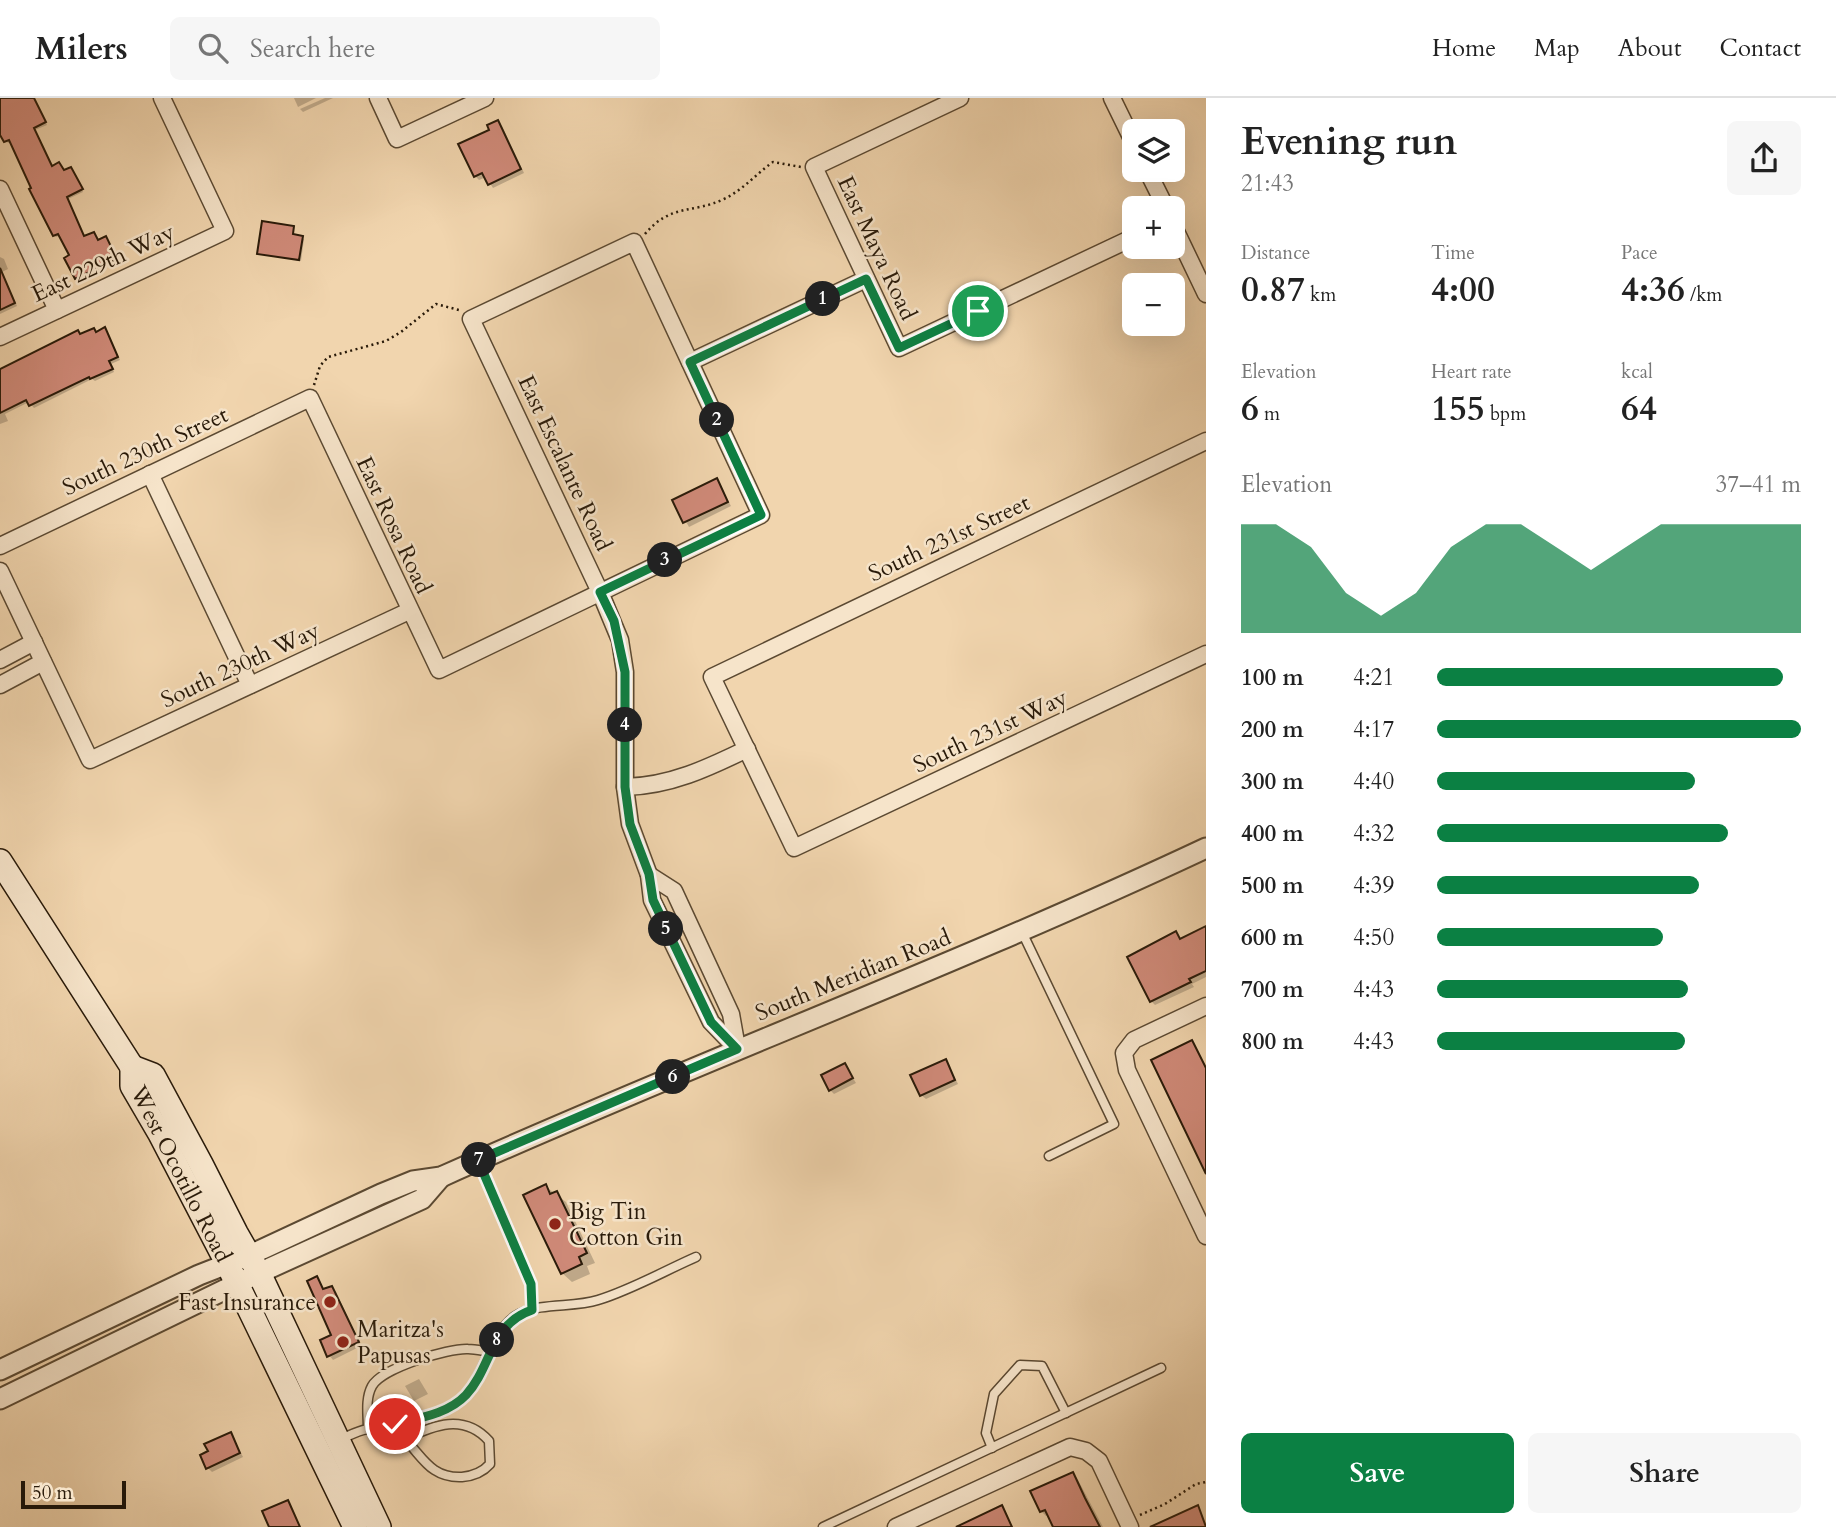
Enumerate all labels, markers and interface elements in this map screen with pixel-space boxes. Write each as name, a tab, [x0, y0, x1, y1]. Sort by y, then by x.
search box	[170, 17, 660, 80]
text: Milers	[35, 26, 128, 71]
icon: search	[194, 29, 232, 67]
text: Search here	[250, 31, 376, 66]
text: Home	[1432, 32, 1496, 65]
text: Map	[1534, 32, 1580, 65]
text: About	[1618, 32, 1682, 65]
text: Contact	[1720, 32, 1801, 65]
text: Evening run	[1241, 116, 1457, 168]
map controls	[1122, 119, 1185, 336]
button: layers	[1122, 119, 1185, 182]
button: share	[1727, 121, 1801, 195]
text: 21:43	[1241, 168, 1294, 199]
street label: East Maya Road	[830, 171, 924, 326]
button: +	[1122, 196, 1185, 259]
street label: East 229th Way	[27, 216, 179, 310]
text: Distance	[1241, 240, 1310, 266]
text: Time	[1431, 240, 1475, 266]
text: Pace	[1621, 240, 1658, 266]
text: 0.87	[1241, 266, 1305, 314]
text: 4:00	[1431, 266, 1495, 314]
text: 4:36	[1621, 266, 1685, 314]
button: −	[1122, 273, 1185, 336]
pin	[948, 281, 1008, 341]
pin: 1	[806, 282, 840, 316]
text: km	[1305, 282, 1336, 308]
text: /km	[1685, 282, 1722, 308]
text: 1	[818, 285, 827, 311]
icon: arrive	[959, 292, 997, 330]
text: Elevation	[1241, 359, 1316, 385]
text: Heart rate	[1431, 359, 1512, 385]
text: kcal	[1621, 359, 1653, 385]
street label: East Escalante Road	[511, 370, 620, 557]
text: 6	[1241, 385, 1259, 433]
text: 155	[1431, 385, 1485, 433]
text: 64	[1621, 385, 1657, 433]
street label: South 230th Street	[57, 399, 233, 503]
text: m	[1259, 401, 1280, 427]
text: bpm	[1485, 401, 1526, 427]
pin: 2	[700, 402, 734, 438]
text: 2	[712, 406, 721, 432]
street label: East Rosa Road	[349, 451, 440, 599]
text: Elevation	[1241, 469, 1332, 500]
text: 37–41 m	[1716, 469, 1801, 500]
street label: South 231st Street	[863, 487, 1035, 589]
pin: 3	[648, 542, 682, 578]
text: 3	[660, 546, 669, 572]
street label: South 230th Way	[156, 615, 324, 715]
text: 100 m	[1241, 662, 1304, 693]
text: 4:21	[1353, 662, 1394, 693]
street label: South 231st Way	[908, 682, 1072, 780]
pin: 4	[608, 708, 642, 742]
text: 4	[620, 711, 629, 737]
text: 200 m	[1241, 714, 1304, 745]
text: 4:17	[1353, 714, 1394, 745]
text: 300 m	[1241, 766, 1304, 797]
text: 4:40	[1353, 766, 1394, 797]
text: 400 m	[1241, 818, 1304, 849]
text: 4:32	[1353, 818, 1394, 849]
text: 500 m	[1241, 870, 1304, 901]
text: 4:39	[1353, 870, 1394, 901]
pin: 5	[648, 912, 684, 946]
text: 5	[661, 915, 670, 941]
street label: South Meridian Road	[751, 921, 956, 1028]
text: 600 m	[1241, 922, 1304, 953]
text: 4:50	[1353, 922, 1394, 953]
text: 700 m	[1241, 974, 1304, 1005]
text: 4:43	[1353, 974, 1394, 1005]
text: 800 m	[1241, 1026, 1304, 1057]
text: 4:43	[1353, 1026, 1394, 1057]
pin: 6	[656, 1060, 690, 1094]
text: 6	[668, 1063, 677, 1089]
street label: West Ocotillo Road	[123, 1079, 239, 1268]
pin: 7	[462, 1142, 496, 1178]
text: 7	[474, 1146, 483, 1172]
place label: Big Tin Cotton Gin	[569, 1196, 683, 1253]
marker: Big Tin Cotton Gin	[547, 1216, 563, 1232]
place label: Fast Insurance	[178, 1287, 316, 1318]
marker: Fast Insurance	[322, 1294, 338, 1310]
place label: Maritza's Papusas	[357, 1314, 444, 1371]
pin: 8	[480, 1322, 514, 1358]
text: 8	[492, 1326, 501, 1352]
marker: Maritza's Papusas	[335, 1334, 351, 1350]
pin	[365, 1394, 425, 1454]
icon: check	[376, 1405, 414, 1443]
button: Save	[1241, 1433, 1514, 1513]
button: Share	[1528, 1433, 1801, 1513]
scale bar	[21, 1478, 126, 1510]
text: 50 m	[32, 1480, 73, 1506]

